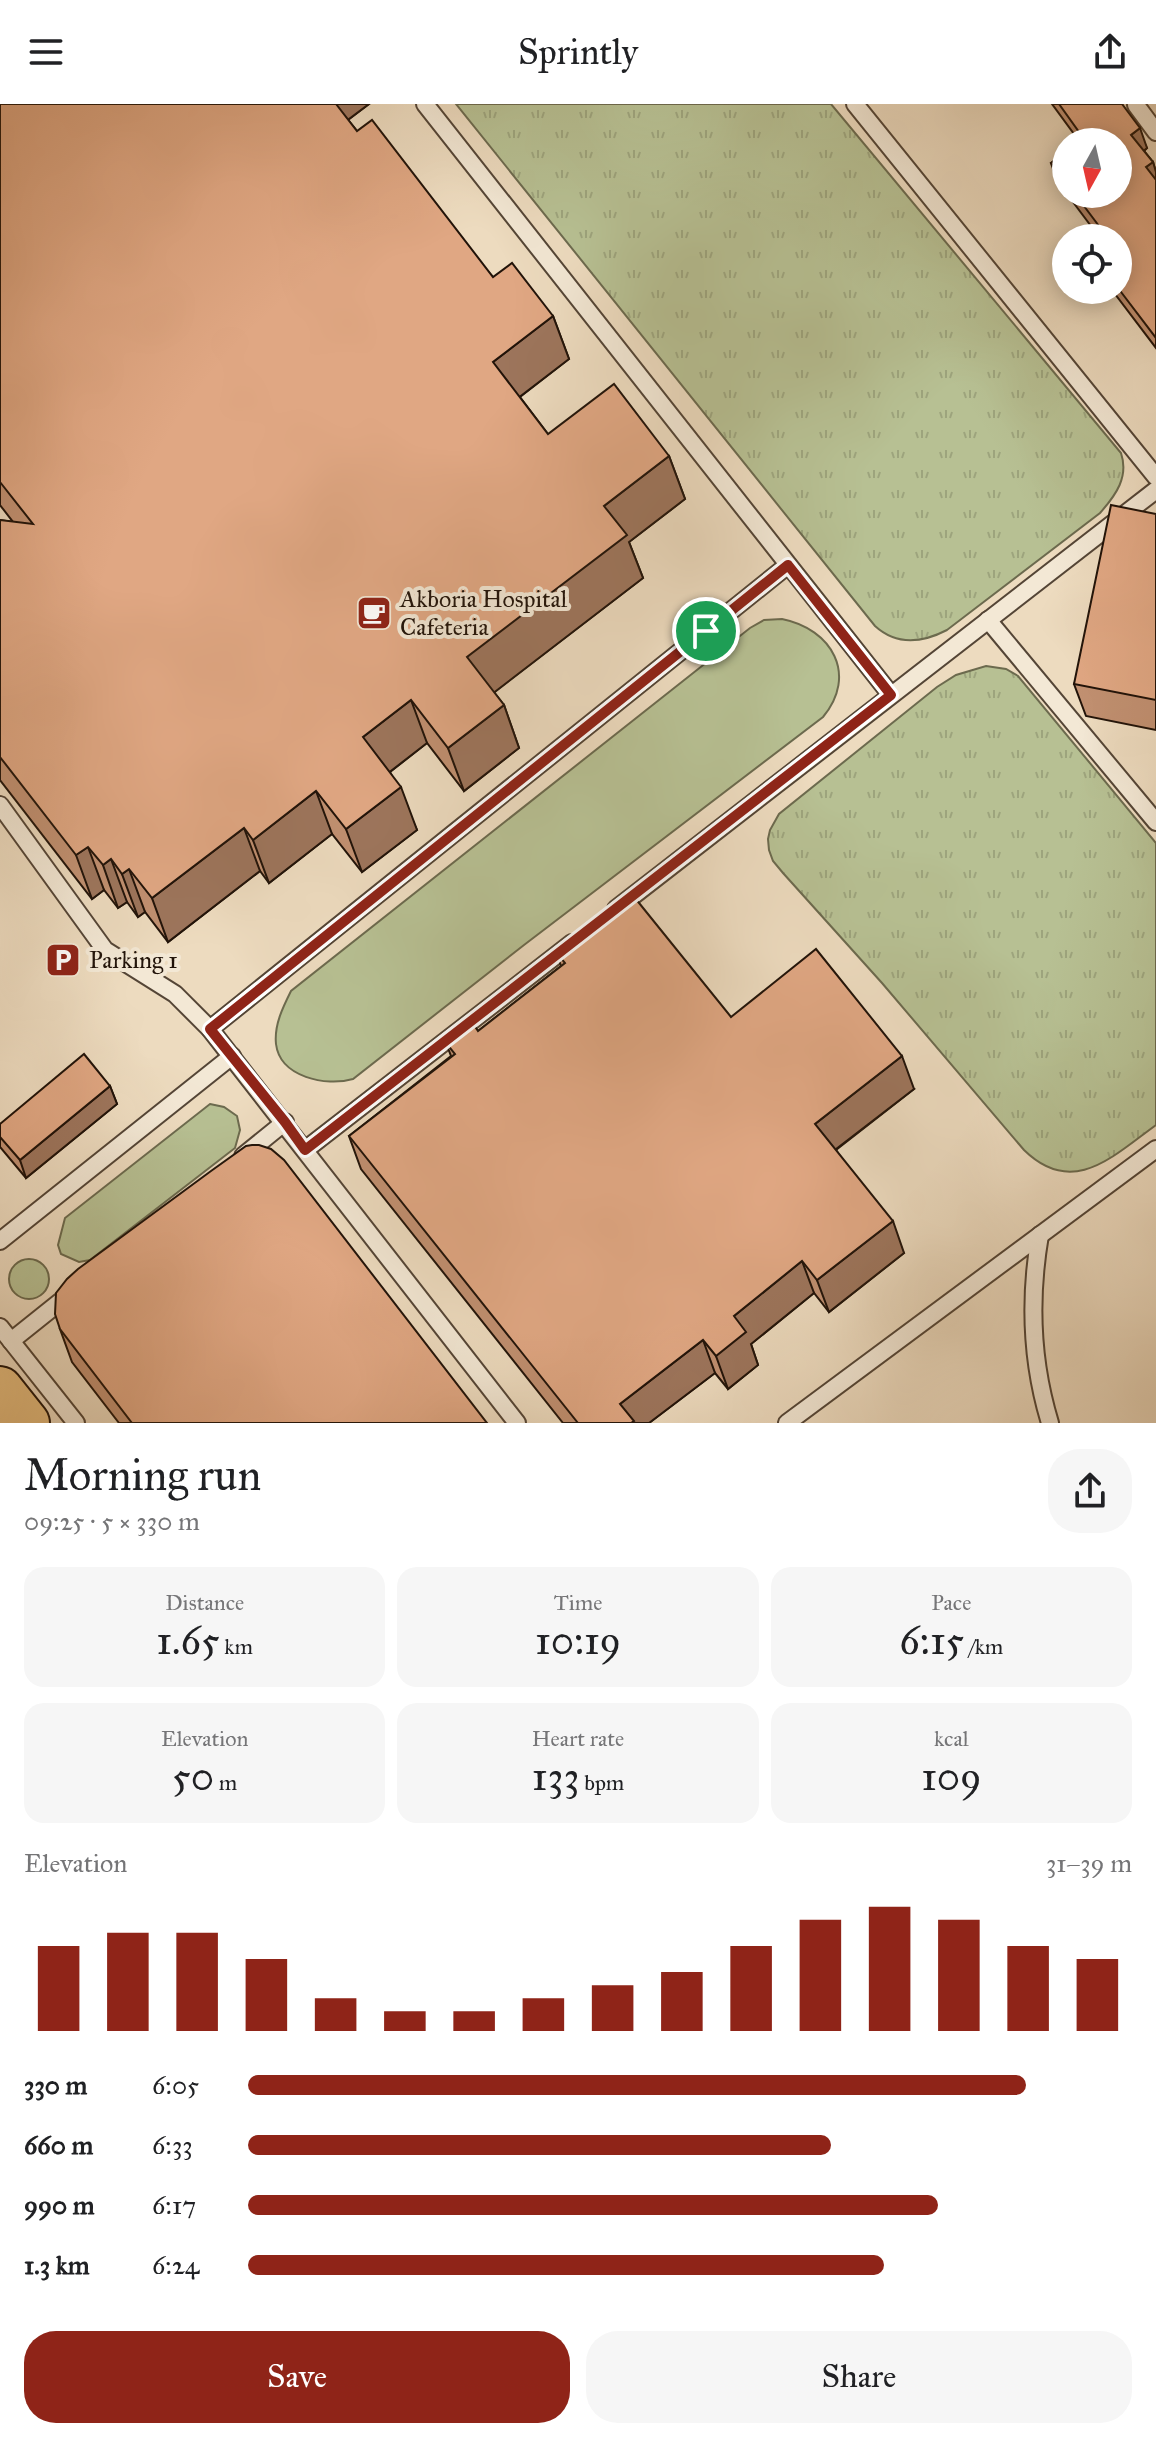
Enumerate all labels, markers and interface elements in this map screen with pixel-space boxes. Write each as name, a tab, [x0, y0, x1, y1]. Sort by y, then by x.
icon: menu	[24, 30, 68, 74]
text: Sprintly	[518, 30, 638, 74]
icon: share	[1088, 30, 1132, 74]
north arrow	[1052, 128, 1132, 208]
map controls	[1052, 128, 1132, 304]
button: locate	[1052, 224, 1132, 304]
place label: Akboria Hospital Cafeteria	[399, 584, 568, 642]
cafe icon: Akboria Hospital Cafeteria	[355, 594, 393, 632]
pin	[672, 597, 740, 665]
icon: arrive	[684, 609, 728, 653]
parking icon: Parking 1	[44, 941, 82, 979]
place label: Parking 1	[89, 945, 178, 975]
text: Morning run	[24, 1448, 261, 1502]
button: share	[1048, 1449, 1132, 1533]
text: 09:25 · 5 × 330 m	[24, 1505, 200, 1537]
text: Distance	[165, 1589, 244, 1616]
text: Time	[554, 1589, 602, 1616]
text: Pace	[931, 1589, 971, 1616]
text: 1.65	[156, 1616, 220, 1665]
text: 10:19	[535, 1616, 621, 1665]
text: 6:15	[899, 1616, 964, 1665]
text: km	[220, 1633, 253, 1660]
text: /km	[964, 1633, 1003, 1660]
text: Elevation	[161, 1725, 248, 1752]
text: Heart rate	[532, 1725, 624, 1752]
text: kcal	[934, 1725, 969, 1752]
text: 50	[172, 1752, 214, 1801]
text: 133	[532, 1752, 579, 1801]
text: 109	[921, 1752, 982, 1801]
text: m	[214, 1769, 237, 1796]
text: bpm	[579, 1769, 624, 1796]
text: Elevation	[24, 1847, 127, 1879]
text: 31–39 m	[1046, 1847, 1132, 1879]
text: 330 m	[24, 2069, 87, 2101]
text: 6:05	[152, 2069, 199, 2101]
text: 660 m	[24, 2129, 93, 2161]
text: 6:33	[152, 2129, 193, 2161]
text: 990 m	[24, 2189, 95, 2221]
text: 6:17	[152, 2189, 196, 2221]
text: 1.3 km	[24, 2249, 90, 2281]
text: 6:24	[152, 2249, 199, 2281]
button: Save	[24, 2331, 570, 2423]
button: Share	[586, 2331, 1132, 2423]

